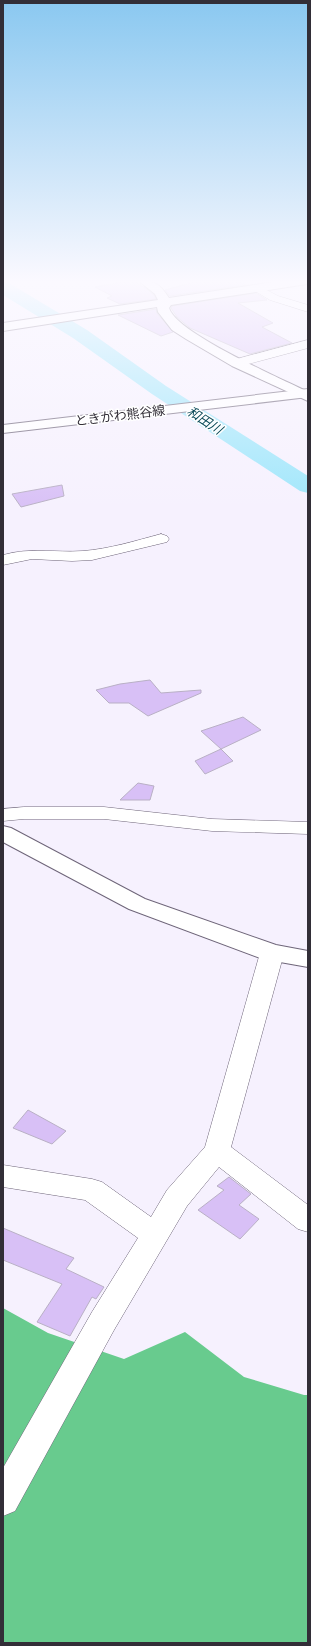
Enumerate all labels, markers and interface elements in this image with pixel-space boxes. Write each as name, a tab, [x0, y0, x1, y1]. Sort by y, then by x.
street label: ときがわ熊谷線	[74, 402, 166, 428]
water label: 和田川	[184, 403, 227, 438]

